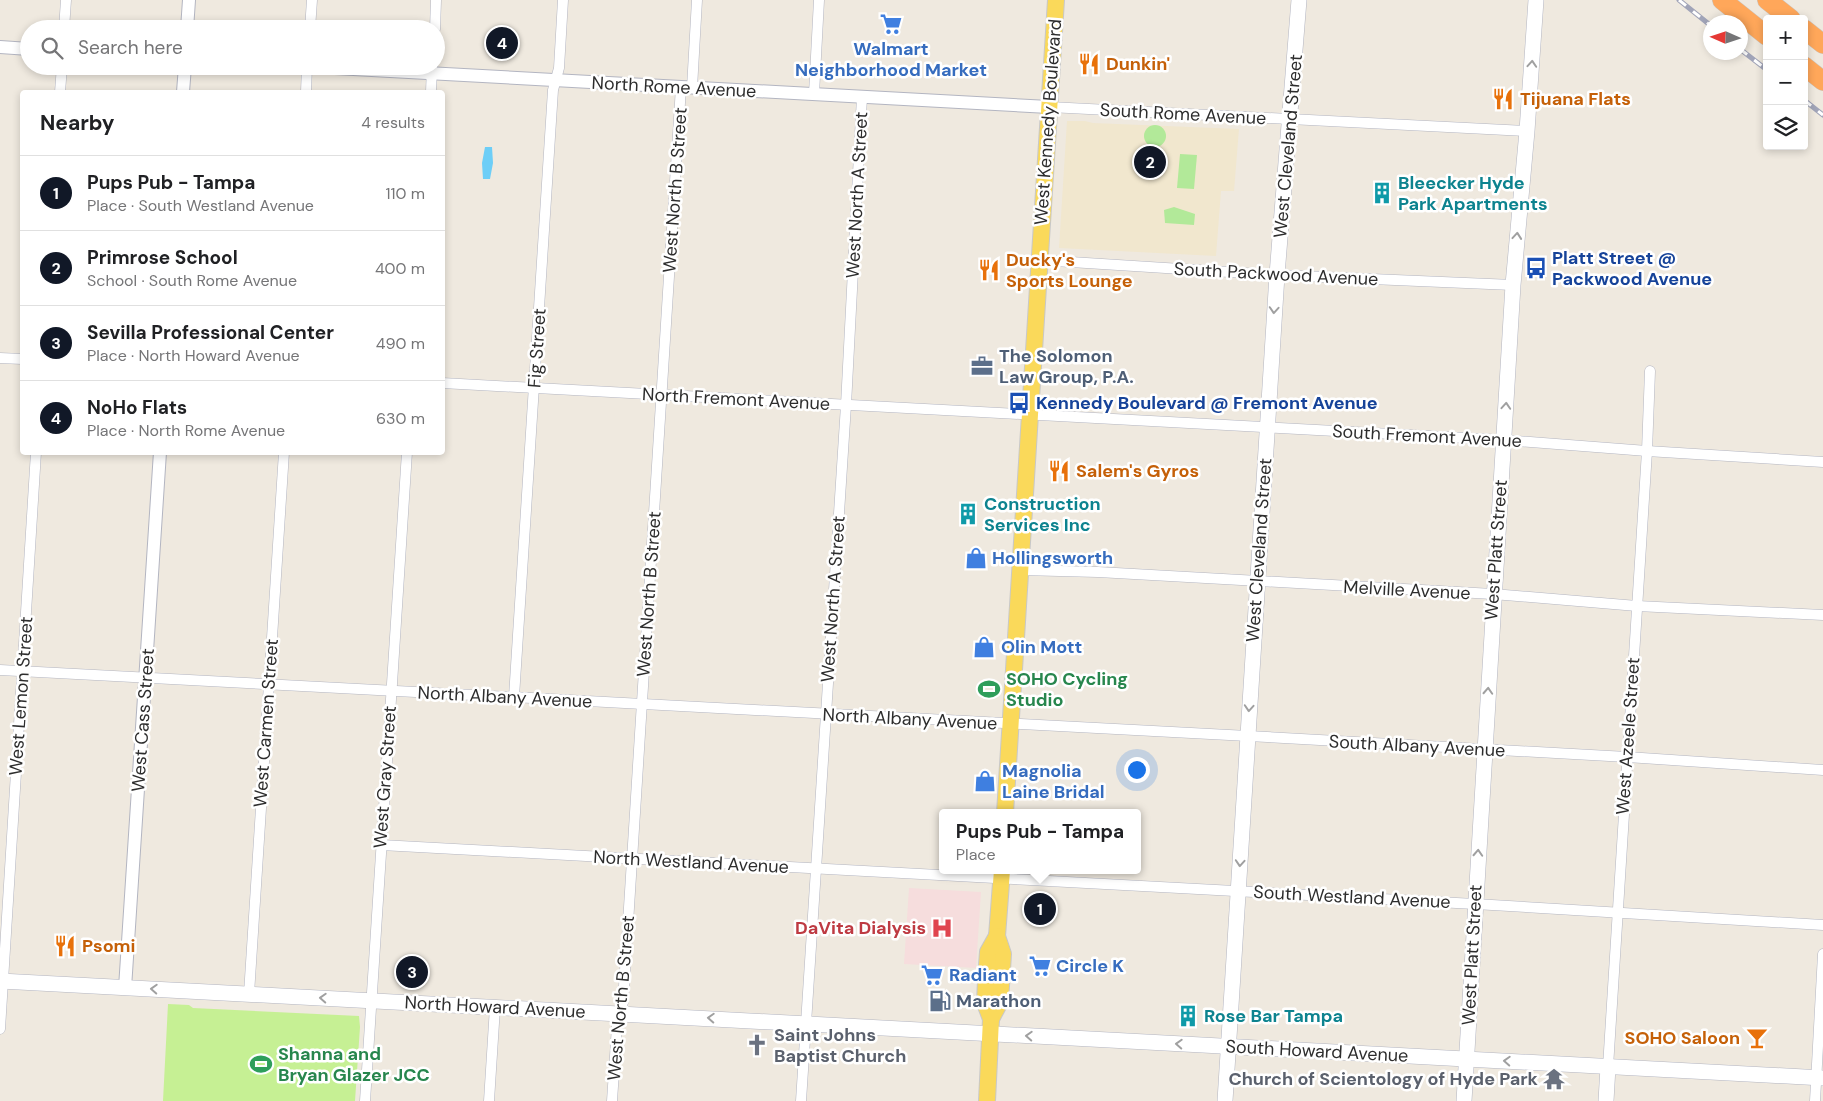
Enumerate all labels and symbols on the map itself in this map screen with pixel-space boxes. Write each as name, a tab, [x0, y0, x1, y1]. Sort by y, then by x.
supermarket icon: Walmart Neighborhood Market	[878, 11, 904, 37]
north arrow	[1703, 15, 1748, 60]
street label: West Kennedy Boulevard	[1029, 18, 1067, 226]
pin: 4	[486, 24, 518, 62]
place label: Walmart Neighborhood Market	[795, 37, 987, 82]
restaurant icon: Dunkin'	[1076, 51, 1102, 77]
place label: Dunkin'	[1106, 52, 1170, 76]
street label: West Cleveland Street	[1268, 53, 1308, 239]
one-way arrow	[1526, 60, 1537, 68]
street label: North Rome Avenue	[591, 71, 757, 103]
restaurant icon: Tijuana Flats	[1490, 86, 1516, 112]
place label: Tijuana Flats	[1520, 87, 1631, 111]
street label: South Rome Avenue	[1099, 98, 1267, 130]
street label: West North B Street	[657, 106, 693, 274]
street label: West North A Street	[841, 111, 873, 279]
pin: 2	[1134, 143, 1166, 181]
place label: Bleecker Hyde Park Apartments	[1398, 171, 1548, 216]
building icon: Bleecker Hyde Park Apartments	[1369, 180, 1395, 206]
one-way arrow	[1511, 232, 1522, 240]
place label: Platt Street @ Packwood Avenue	[1552, 246, 1712, 291]
place label: Ducky's Sports Lounge	[1006, 248, 1133, 293]
bus stop icon: Platt Street @ Packwood Avenue	[1523, 255, 1549, 281]
restaurant icon: Ducky's Sports Lounge	[976, 257, 1002, 283]
street label: South Packwood Avenue	[1173, 257, 1379, 291]
street label: Fig Street	[522, 307, 552, 389]
one-way arrow	[1269, 307, 1280, 315]
place label: The Solomon Law Group, P.A.	[999, 344, 1134, 389]
office icon: The Solomon Law Group, P.A.	[969, 353, 995, 379]
street label: North Fremont Avenue	[641, 382, 831, 416]
bus stop icon: Kennedy Boulevard @ Fremont Avenue	[1006, 390, 1032, 416]
place label: Kennedy Boulevard @ Fremont Avenue	[1036, 391, 1378, 415]
one-way arrow	[1500, 402, 1511, 410]
street label: South Fremont Avenue	[1332, 419, 1522, 453]
street label: West Cleveland Street	[1241, 457, 1277, 643]
restaurant icon: Salem's Gyros	[1046, 458, 1072, 484]
place label: Salem's Gyros	[1076, 459, 1199, 483]
street label: West Platt Street	[1479, 479, 1513, 621]
place label: Construction Services Inc	[984, 492, 1101, 537]
building icon: Construction Services Inc	[955, 501, 981, 527]
street label: West North B Street	[631, 510, 667, 678]
street label: West North A Street	[815, 515, 851, 683]
shop icon: Hollingsworth	[963, 545, 989, 571]
place label: Hollingsworth	[992, 546, 1113, 570]
street label: Melville Avenue	[1343, 575, 1471, 605]
street label: West Lemon Street	[3, 616, 39, 776]
shop icon: Olin Mott	[971, 634, 997, 660]
place label: Olin Mott	[1001, 635, 1082, 659]
street label: West Carmen Street	[248, 638, 284, 808]
street label: West Cass Street	[126, 647, 160, 793]
street label: West Azeele Street	[1611, 656, 1645, 816]
place label: SOHO Cycling Studio	[1006, 667, 1128, 712]
sports icon: SOHO Cycling Studio	[976, 676, 1002, 702]
street label: North Albany Avenue	[417, 680, 593, 714]
one-way arrow	[1482, 687, 1493, 695]
street label: North Albany Avenue	[822, 702, 998, 736]
one-way arrow	[1244, 704, 1255, 712]
street label: West Gray Street	[368, 705, 402, 849]
street label: South Albany Avenue	[1328, 729, 1506, 763]
your location	[1124, 757, 1150, 783]
place label: Magnolia Laine Bridal	[1002, 759, 1105, 804]
shop icon: Magnolia Laine Bridal	[972, 768, 998, 794]
street label: North Westland Avenue	[593, 845, 789, 879]
one-way arrow	[1473, 849, 1484, 857]
one-way arrow	[1234, 859, 1245, 867]
street label: South Westland Avenue	[1253, 880, 1451, 914]
street label: West Platt Street	[1456, 884, 1488, 1026]
pin: 1	[1024, 890, 1056, 928]
street label: West North B Street	[602, 914, 640, 1082]
hospital icon: DaVita Dialysis	[929, 915, 955, 941]
place label: DaVita Dialysis	[795, 916, 926, 940]
restaurant icon: Psomi	[52, 933, 78, 959]
place label: Psomi	[82, 934, 135, 958]
pin: 3	[396, 953, 428, 991]
supermarket icon: Circle K	[1027, 953, 1053, 979]
place label: Circle K	[1056, 954, 1124, 978]
supermarket icon: Radiant	[919, 962, 945, 988]
place label: Radiant	[949, 963, 1017, 987]
one-way arrow	[150, 984, 158, 994]
fuel station icon: Marathon	[927, 988, 953, 1014]
place label: Marathon	[956, 989, 1041, 1013]
street label: North Howard Avenue	[404, 990, 586, 1024]
one-way arrow	[318, 993, 326, 1004]
building icon: Rose Bar Tampa	[1175, 1003, 1201, 1029]
place label: Rose Bar Tampa	[1204, 1004, 1343, 1028]
one-way arrow	[707, 1013, 715, 1024]
place label: Saint Johns Baptist Church	[774, 1023, 906, 1068]
bar icon: SOHO Saloon	[1744, 1025, 1770, 1051]
place label: SOHO Saloon	[1625, 1026, 1740, 1050]
one-way arrow	[1025, 1031, 1033, 1042]
church icon: Saint Johns Baptist Church	[744, 1032, 770, 1058]
street label: South Howard Avenue	[1225, 1034, 1409, 1068]
one-way arrow	[1175, 1038, 1183, 1049]
place label: Shanna and Bryan Glazer JCC	[278, 1042, 430, 1087]
sports icon: Shanna and Bryan Glazer JCC	[248, 1051, 274, 1077]
one-way arrow	[1502, 1056, 1510, 1067]
temple icon: Church of Scientology of Hyde Park	[1541, 1066, 1567, 1092]
place label: Church of Scientology of Hyde Park	[1228, 1067, 1539, 1091]

